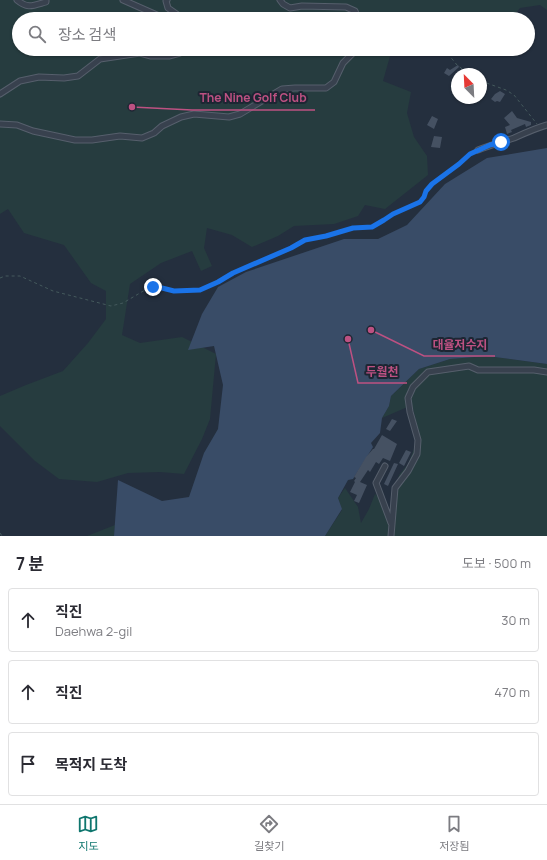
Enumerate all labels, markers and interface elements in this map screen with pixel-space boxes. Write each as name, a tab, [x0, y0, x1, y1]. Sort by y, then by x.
search box	[12, 12, 535, 56]
icon: search	[26, 23, 48, 45]
text: 장소 검색	[58, 24, 116, 45]
north arrow	[451, 68, 487, 104]
callout: The Nine Golf Club	[192, 86, 315, 110]
text: The Nine Golf Club	[199, 89, 307, 106]
route start	[492, 133, 510, 151]
route end	[144, 278, 162, 296]
callout: 대율저수지	[424, 332, 495, 356]
text: 대율저수지	[432, 336, 488, 353]
callout: 두월천	[358, 359, 407, 383]
text: 두월천	[365, 363, 399, 380]
text: 7 분	[16, 552, 44, 575]
text: 도보 · 500 m	[462, 554, 531, 572]
text: 직진	[55, 601, 83, 622]
icon: ahead	[17, 609, 39, 631]
text: 30 m	[501, 611, 530, 629]
text: Daehwa 2-gil	[55, 622, 132, 640]
icon: ahead	[17, 681, 39, 703]
text: 직진	[55, 682, 83, 703]
text: 470 m	[494, 683, 530, 701]
icon: arrive	[17, 753, 39, 775]
text: 목적지 도착	[55, 754, 127, 775]
tab: 지도	[77, 813, 99, 853]
tab: 길찾기	[254, 813, 285, 853]
tab: 저장됨	[439, 813, 470, 853]

